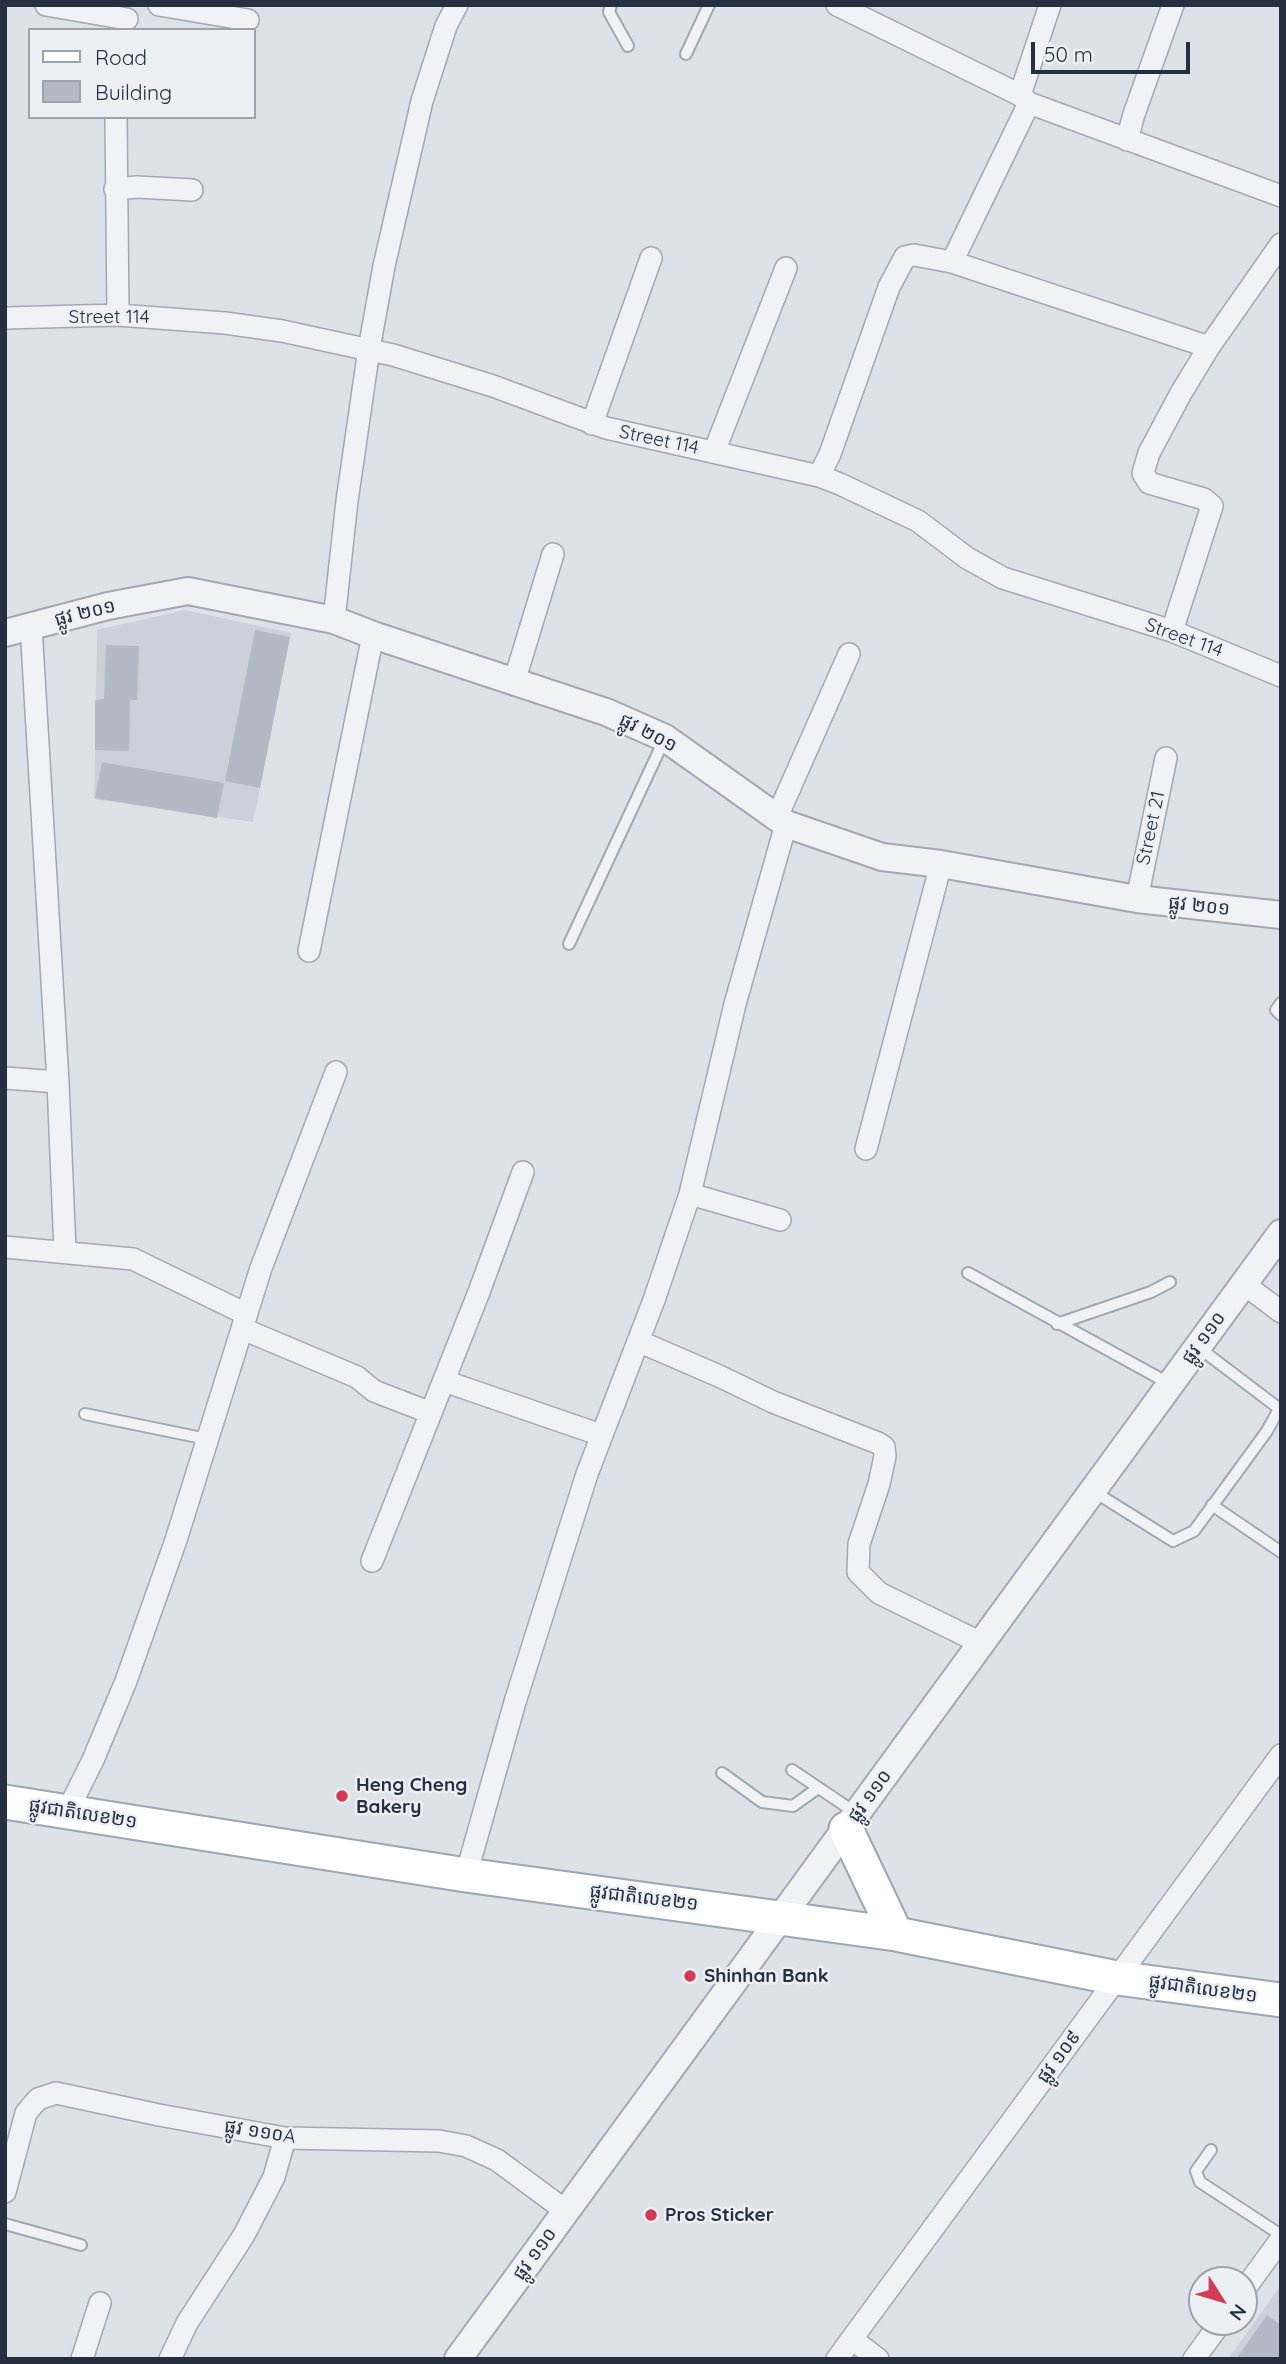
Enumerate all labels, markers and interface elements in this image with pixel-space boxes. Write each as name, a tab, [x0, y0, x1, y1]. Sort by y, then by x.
legend	[28, 28, 256, 119]
scale bar	[1034, 28, 1193, 72]
text: 50 m	[1044, 41, 1093, 67]
text: Road	[95, 44, 147, 70]
text: Building	[95, 79, 172, 105]
street label: Street 114	[69, 306, 149, 328]
street label: Street 114	[617, 420, 701, 460]
street label: ផ្លូវ ២០១	[52, 594, 118, 632]
street label: Street 114	[1142, 613, 1226, 663]
street label: ផ្លូវ ២០១	[615, 709, 681, 757]
street label: Street 21	[1132, 789, 1170, 867]
street label: ផ្លូវ ២០១	[1167, 891, 1231, 921]
street label: ផ្លូវ ១១០	[1177, 1307, 1231, 1369]
street label: ផ្លូវ ១១០	[843, 1765, 897, 1827]
place label: Heng Cheng Bakery	[356, 1774, 467, 1818]
marker: Heng Cheng Bakery	[334, 1788, 350, 1804]
street label: ផ្លូវជាតិលេខ២១	[27, 1794, 139, 1834]
street label: ផ្លូវជាតិលេខ២១	[588, 1880, 700, 1916]
place label: Shinhan Bank	[704, 1965, 829, 1987]
marker: Shinhan Bank	[682, 1968, 698, 1984]
street label: ផ្លូវជាតិលេខ២១	[1147, 1970, 1259, 2008]
street label: ផ្លូវ ១០៩	[1032, 2026, 1086, 2088]
street label: ផ្លូវ ១១០A	[223, 2115, 297, 2149]
place label: Pros Sticker	[665, 2204, 774, 2226]
marker: Pros Sticker	[643, 2207, 659, 2223]
street label: ផ្លូវ ១១០	[508, 2223, 562, 2285]
north arrow	[1188, 2266, 1258, 2336]
text: N	[1224, 2300, 1252, 2325]

